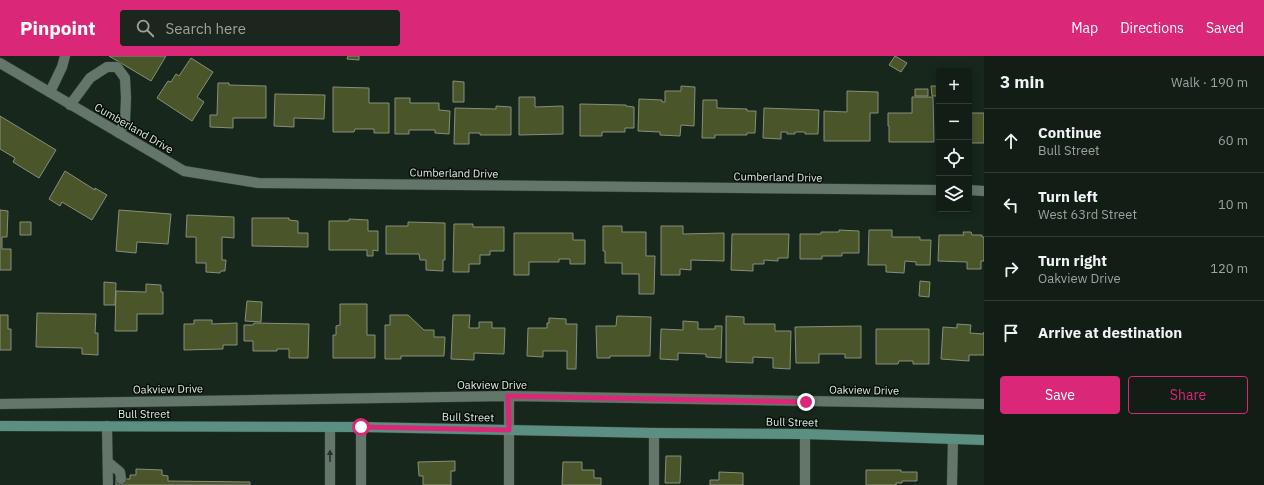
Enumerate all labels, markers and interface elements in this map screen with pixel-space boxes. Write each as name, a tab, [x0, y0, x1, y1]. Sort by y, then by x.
search box	[120, 10, 400, 46]
text: Pinpoint	[20, 16, 96, 40]
icon: search	[134, 17, 156, 39]
text: Search here	[166, 19, 246, 38]
text: Map	[1071, 19, 1098, 37]
text: Directions	[1120, 19, 1184, 37]
text: Saved	[1206, 19, 1244, 37]
map controls	[936, 68, 972, 212]
button: +	[936, 68, 972, 104]
text: 3 min	[1000, 71, 1044, 93]
text: Walk · 190 m	[1171, 74, 1248, 91]
street label: Cumberland Drive	[92, 100, 176, 156]
button: −	[936, 104, 972, 140]
text: Continue	[1038, 123, 1102, 142]
icon: ahead	[1000, 130, 1022, 152]
text: 60 m	[1218, 132, 1248, 149]
button: locate	[936, 140, 972, 176]
text: Bull Street	[1038, 142, 1100, 159]
street label: Cumberland Drive	[410, 165, 498, 181]
street label: Cumberland Drive	[734, 169, 822, 185]
button: layers	[936, 176, 972, 212]
text: Turn left	[1038, 187, 1098, 206]
icon: left	[1000, 194, 1022, 216]
text: 10 m	[1218, 196, 1248, 213]
text: West 63rd Street	[1038, 206, 1137, 223]
text: Turn right	[1038, 251, 1107, 270]
icon: right	[1000, 258, 1022, 280]
text: 120 m	[1210, 260, 1248, 277]
text: Oakview Drive	[1038, 270, 1121, 287]
icon: arrive	[1000, 322, 1022, 344]
text: Arrive at destination	[1038, 323, 1182, 342]
button: Save	[1000, 376, 1120, 414]
button: Share	[1128, 376, 1248, 414]
street label: Oakview Drive	[457, 378, 527, 392]
street label: Oakview Drive	[133, 381, 203, 397]
street label: Oakview Drive	[829, 382, 899, 398]
route end	[797, 393, 815, 411]
street label: Bull Street	[118, 407, 170, 421]
street label: Bull Street	[442, 410, 494, 424]
street label: Bull Street	[766, 415, 818, 429]
route start	[352, 418, 370, 436]
one-way arrow	[327, 449, 333, 462]

